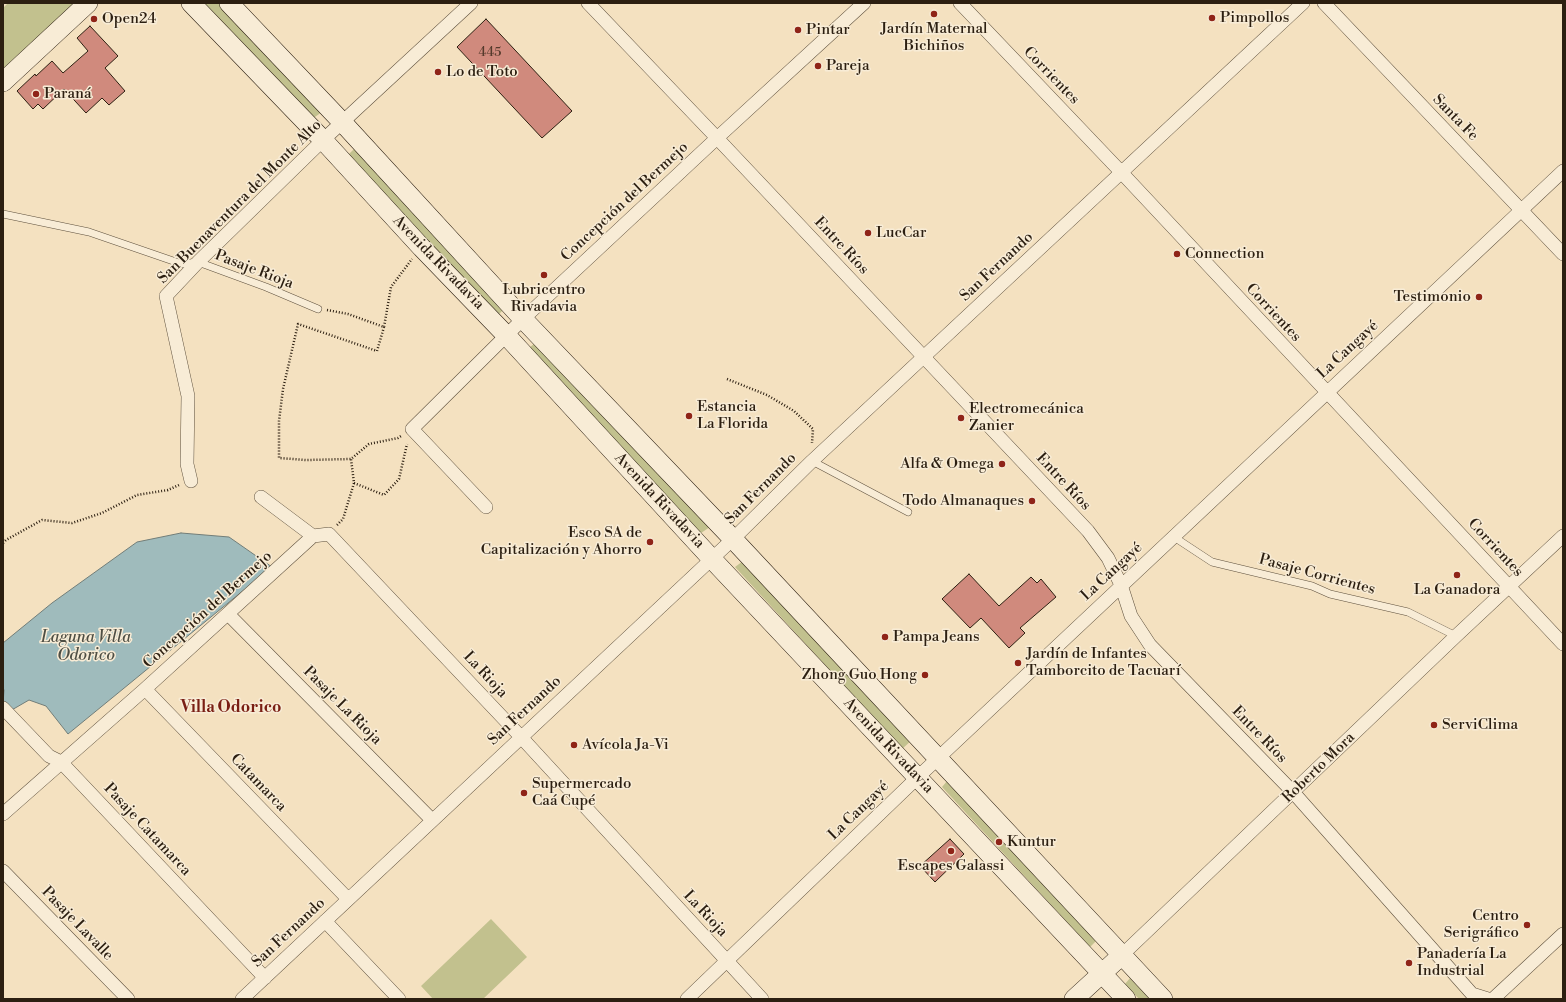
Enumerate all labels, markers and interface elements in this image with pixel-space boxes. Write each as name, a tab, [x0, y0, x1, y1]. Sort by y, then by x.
marker: Jardín Maternal Bichiños	[929, 9, 939, 19]
place label: Pimpollos	[1220, 9, 1289, 27]
place label: Open24	[102, 10, 157, 28]
marker: Pimpollos	[1207, 13, 1217, 23]
marker: Open24	[89, 14, 99, 24]
place label: Jardín Maternal Bichiños	[880, 20, 988, 55]
place label: Pintar	[806, 21, 850, 39]
marker: Pintar	[793, 25, 803, 35]
street label: Corrientes	[1019, 43, 1083, 109]
house number: 445	[479, 45, 501, 61]
place label: Pareja	[826, 57, 870, 75]
marker: Pareja	[813, 61, 823, 71]
place label: Lo de Toto	[446, 63, 518, 81]
marker: Lo de Toto	[433, 67, 443, 77]
place label: Paraná	[44, 85, 92, 103]
marker: Paraná	[31, 89, 41, 99]
street label: Santa Fe	[1428, 91, 1482, 145]
street label: San Buenaventura del Monte Alto	[154, 116, 326, 288]
street label: Concepción del Bermejo	[558, 138, 692, 266]
street label: Avenida Rivadavia	[389, 212, 487, 314]
street label: Entre Ríos	[810, 214, 872, 278]
place label: LucCar	[876, 224, 926, 242]
marker: LucCar	[863, 228, 873, 238]
street label: San Fernando	[957, 228, 1037, 306]
place label: Connection	[1185, 245, 1264, 263]
street label: Pasaje Rioja	[212, 247, 296, 293]
marker: Connection	[1172, 249, 1182, 259]
marker: Lubricentro Rivadavia	[539, 270, 549, 280]
street label: Corrientes	[1241, 280, 1305, 346]
place label: Lubricentro Rivadavia	[503, 281, 585, 316]
place label: Testimonio	[1393, 288, 1471, 306]
marker: Testimonio	[1474, 292, 1484, 302]
street label: La Cangayé	[1314, 317, 1382, 383]
place label: Estancia La Florida	[697, 398, 768, 433]
place label: Electromecánica Zanier	[969, 400, 1084, 435]
marker: Estancia La Florida	[684, 411, 694, 421]
marker: Electromecánica Zanier	[956, 413, 966, 423]
street label: San Fernando	[721, 449, 801, 529]
street label: Avenida Rivadavia	[610, 450, 708, 552]
street label: Entre Ríos	[1032, 450, 1094, 514]
place label: Alfa & Omega	[900, 455, 994, 473]
marker: Alfa & Omega	[997, 459, 1007, 469]
place label: Todo Almanaques	[902, 492, 1024, 510]
marker: Todo Almanaques	[1027, 496, 1037, 506]
street label: Corrientes	[1463, 515, 1527, 581]
place label: Esco SA de Capitalización y Ahorro	[481, 524, 642, 559]
marker: Esco SA de Capitalización y Ahorro	[645, 537, 655, 547]
street label: La Cangayé	[1078, 539, 1146, 605]
street label: Concepción del Bermejo	[140, 547, 276, 673]
street label: Pasaje Corrientes	[1257, 551, 1377, 599]
marker: La Ganadora	[1452, 570, 1462, 580]
place label: La Ganadora	[1414, 581, 1500, 599]
water label: Laguna Villa Odorico	[41, 628, 131, 666]
place label: Pampa Jeans	[893, 628, 980, 646]
marker: Pampa Jeans	[880, 632, 890, 642]
place label: Jardín de Infantes Tamborcito de Tacuarí	[1026, 645, 1181, 680]
street label: La Rioja	[459, 648, 511, 702]
marker: Jardín de Infantes Tamborcito de Tacuarí	[1013, 658, 1023, 668]
street label: Pasaje La Rioja	[299, 663, 385, 749]
place label: Zhong Guo Hong	[802, 666, 917, 684]
marker: Zhong Guo Hong	[920, 670, 930, 680]
street label: San Fernando	[485, 672, 565, 750]
street label: Avenida Rivadavia	[839, 695, 937, 797]
district label: Villa Odorico	[181, 698, 281, 718]
street label: Entre Ríos	[1228, 703, 1290, 767]
place label: ServiClima	[1442, 716, 1518, 734]
marker: ServiClima	[1429, 720, 1439, 730]
street label: Roberto Mora	[1279, 729, 1359, 807]
place label: Avícola Ja-Vi	[582, 736, 669, 754]
marker: Avícola Ja-Vi	[569, 740, 579, 750]
street label: Catamarca	[226, 750, 290, 816]
place label: Supermercado Caá Cupé	[532, 775, 631, 810]
street label: La Cangayé	[825, 778, 893, 844]
street label: Pasaje Catamarca	[100, 780, 194, 880]
marker: Supermercado Caá Cupé	[519, 788, 529, 798]
place label: Kuntur	[1007, 833, 1056, 851]
marker: Kuntur	[994, 837, 1004, 847]
marker: Escapes Galassi	[946, 846, 956, 856]
place label: Escapes Galassi	[898, 857, 1004, 875]
street label: Pasaje Lavalle	[37, 883, 117, 965]
street label: La Rioja	[679, 887, 731, 941]
street label: San Fernando	[249, 894, 329, 972]
place label: Centro Serigráfico	[1444, 907, 1519, 942]
marker: Centro Serigráfico	[1522, 920, 1532, 930]
place label: Panadería La Industrial	[1417, 945, 1507, 980]
marker: Panadería La Industrial	[1404, 958, 1414, 968]

